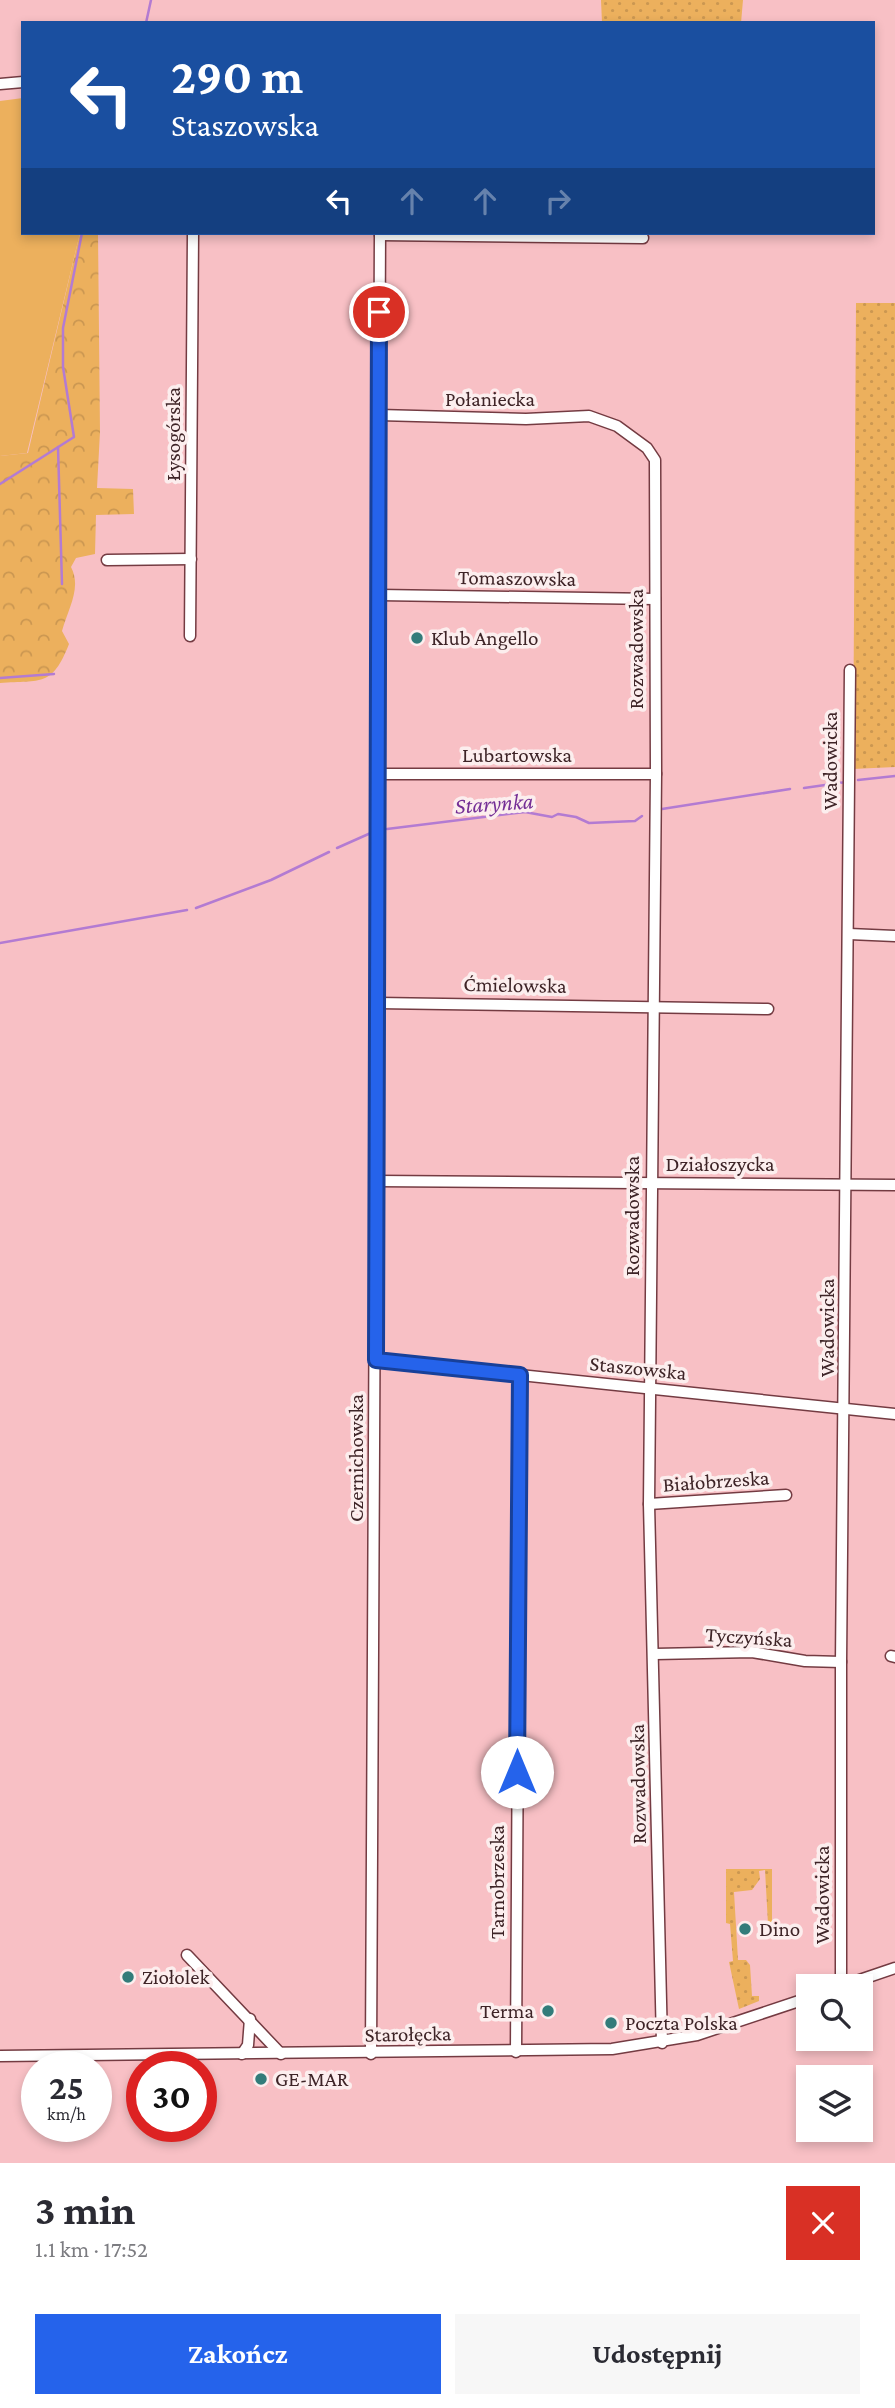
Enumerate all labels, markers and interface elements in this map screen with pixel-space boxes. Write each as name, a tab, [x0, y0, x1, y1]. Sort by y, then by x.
icon: left	[56, 49, 147, 140]
text: 290 m	[171, 49, 303, 104]
text: Staszowska	[171, 107, 319, 143]
icon: left	[320, 182, 358, 220]
icon: ahead	[393, 182, 431, 220]
icon: ahead	[466, 182, 504, 220]
icon: right	[539, 182, 577, 220]
pin	[349, 282, 409, 342]
icon: arrive	[360, 293, 398, 331]
street label: Łysogórska	[161, 387, 185, 481]
street label: Połaniecka	[445, 387, 535, 411]
street label: Tomaszowska	[458, 565, 577, 591]
street label: Rozwadowska	[624, 589, 648, 709]
place label: Klub Angello	[431, 626, 538, 650]
marker: Klub Angello	[409, 630, 425, 646]
street label: Wadowicka	[818, 711, 842, 810]
street label: Lubartowska	[462, 743, 572, 767]
water label: Starynka	[454, 787, 534, 819]
street label: Ćmielowska	[463, 972, 567, 998]
street label: Działoszycka	[666, 1152, 775, 1176]
street label: Rozwadowska	[620, 1156, 644, 1276]
street label: Wadowicka	[815, 1278, 839, 1377]
street label: Staszowska	[588, 1351, 688, 1385]
street label: Czernichowska	[344, 1394, 368, 1522]
street label: Białobrzeska	[662, 1465, 770, 1497]
street label: Tyczyńska	[705, 1622, 794, 1652]
street label: Rozwadowska	[625, 1723, 651, 1844]
position arrow	[480, 1735, 554, 1809]
street label: Tarnobrzeska	[485, 1825, 509, 1939]
street label: Wadowicka	[810, 1845, 834, 1944]
place label: Dino	[759, 1917, 800, 1941]
marker: Dino	[737, 1921, 753, 1937]
place label: Ziołolek	[142, 1965, 210, 1989]
marker: Ziołolek	[120, 1969, 136, 1985]
map controls	[796, 1974, 873, 2142]
button: search	[796, 1974, 873, 2051]
place label: Terma	[480, 1999, 534, 2023]
marker: Terma	[540, 2003, 556, 2019]
place label: Poczta Polska	[625, 2011, 738, 2035]
marker: Poczta Polska	[603, 2015, 619, 2031]
street label: Starołęcka	[364, 2021, 452, 2047]
speed limit sign: 30	[126, 2051, 217, 2142]
button: layers	[796, 2065, 873, 2142]
place label: GE-MAR	[275, 2067, 349, 2091]
text: 25	[49, 2068, 84, 2107]
marker: GE-MAR	[253, 2071, 269, 2087]
text: km/h	[47, 2104, 86, 2124]
text: 3 min	[35, 2186, 135, 2233]
button: close	[786, 2186, 860, 2260]
text: 1.1 km · 17:52	[35, 2236, 148, 2262]
button: Zakończ	[35, 2314, 441, 2394]
button: Udostępnij	[455, 2314, 860, 2394]

